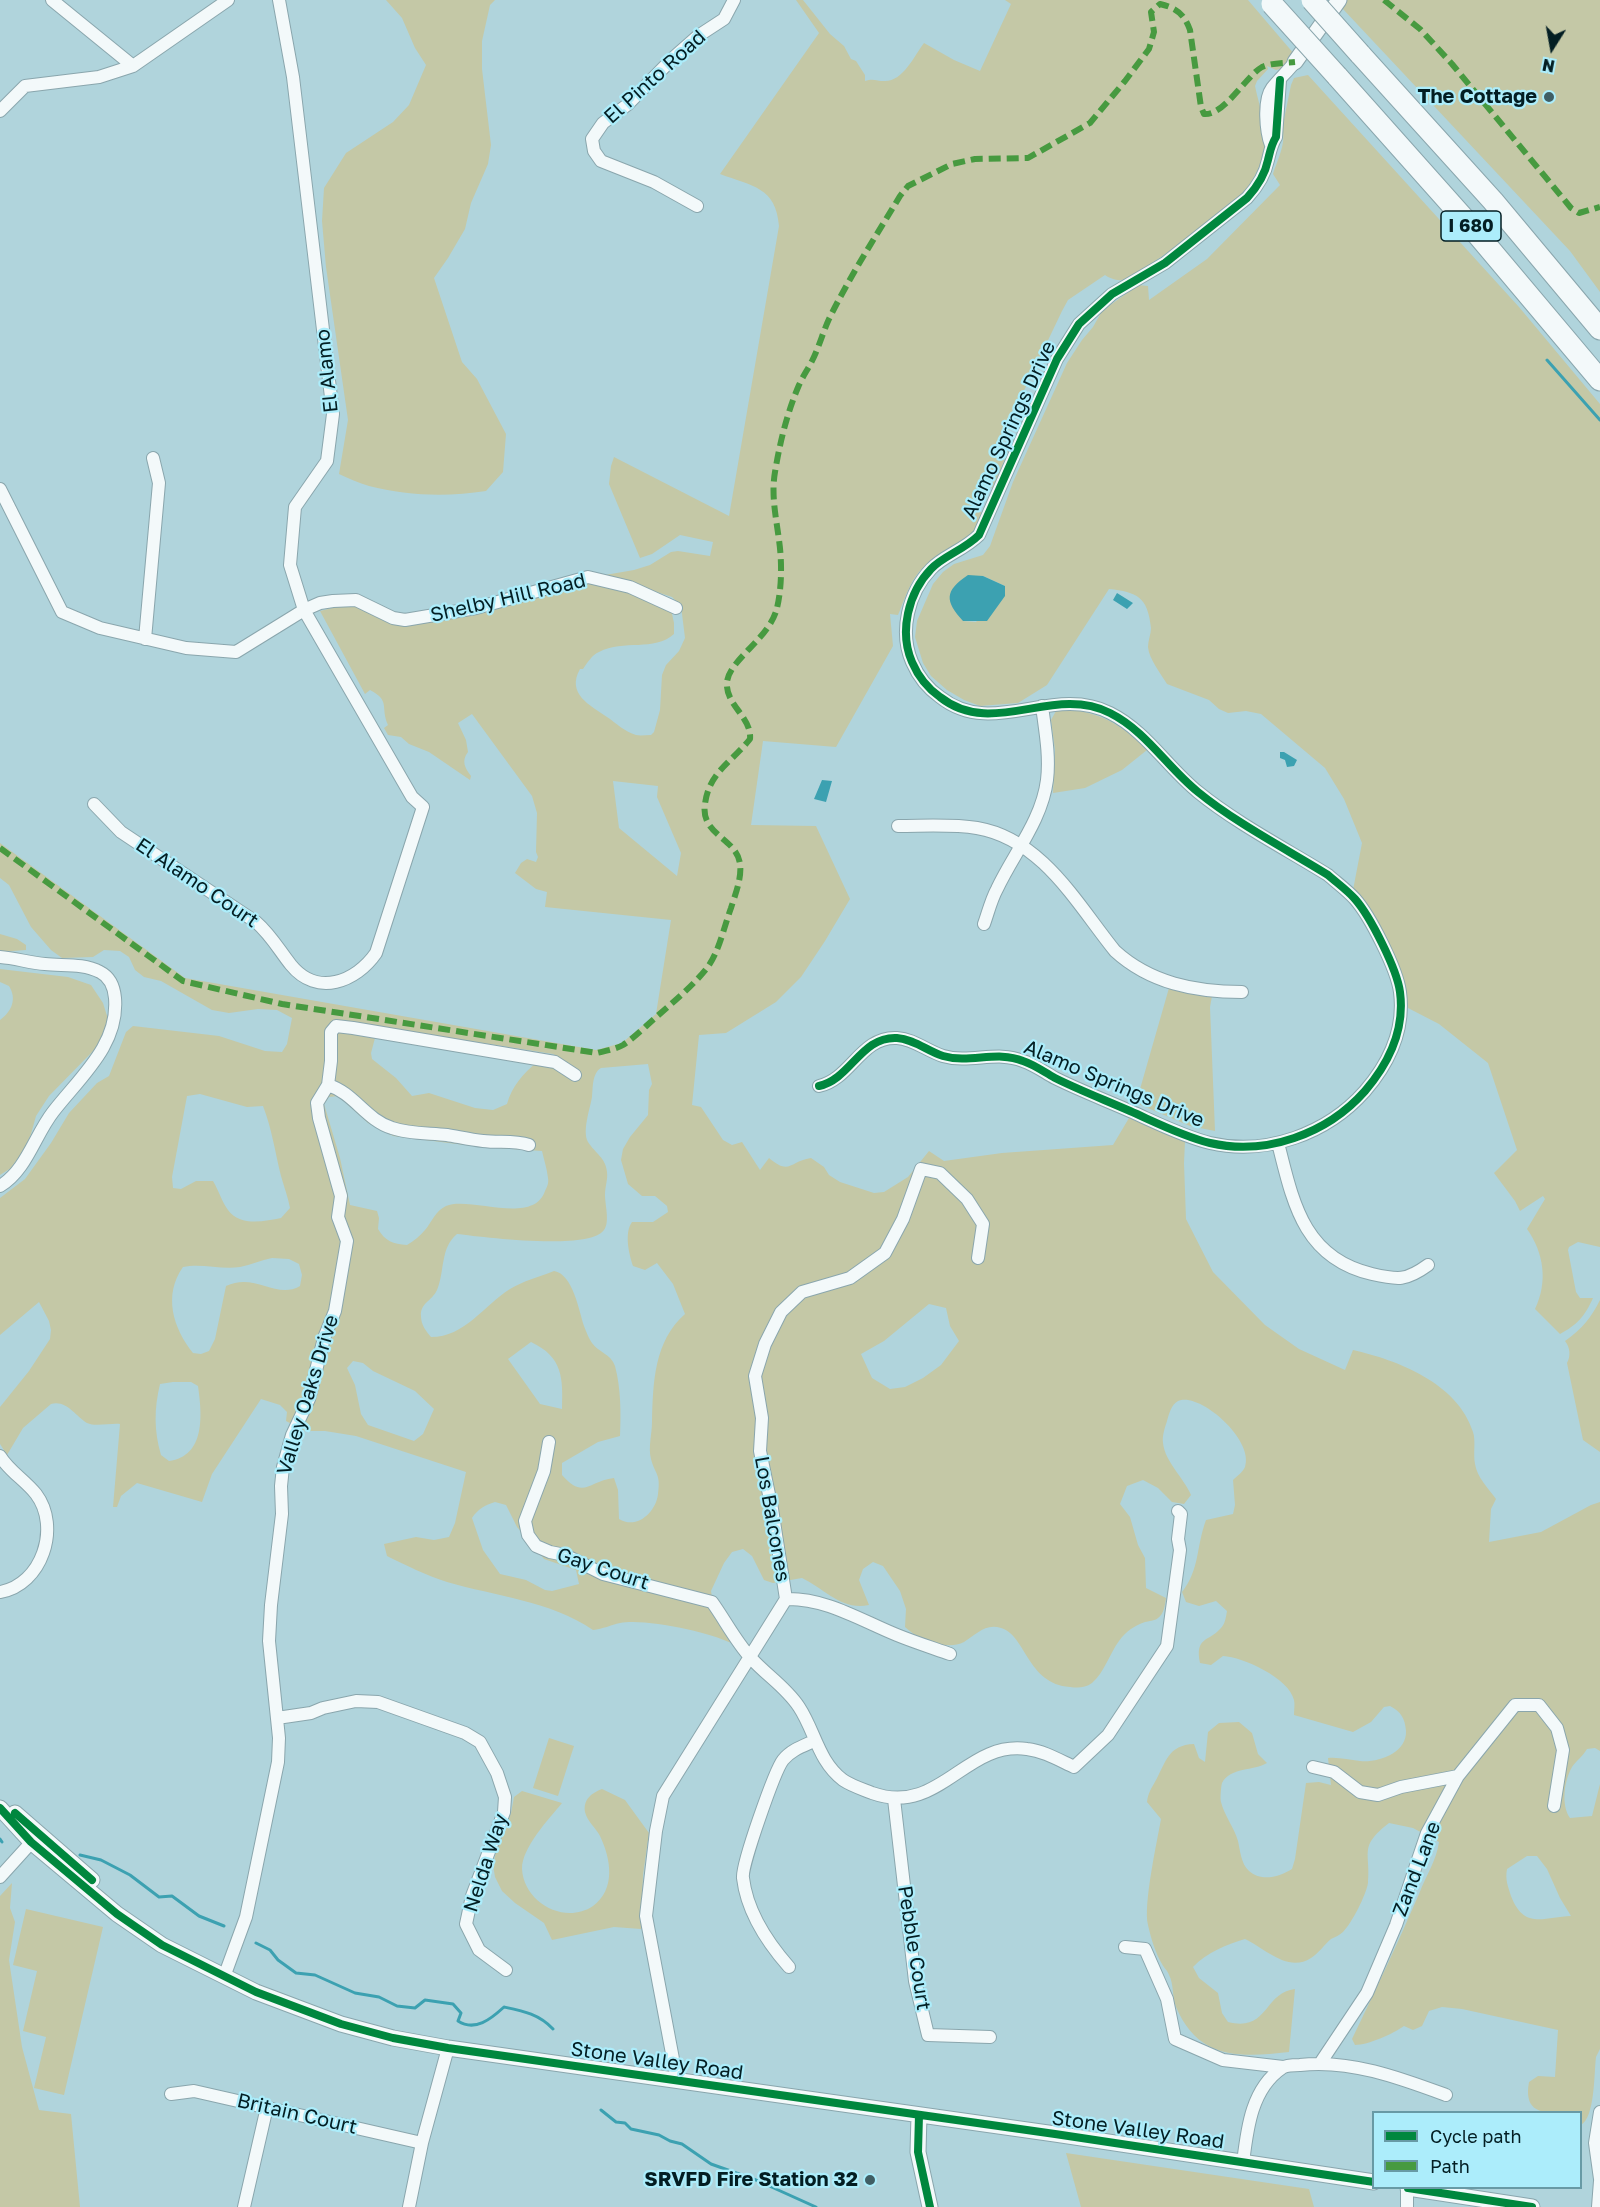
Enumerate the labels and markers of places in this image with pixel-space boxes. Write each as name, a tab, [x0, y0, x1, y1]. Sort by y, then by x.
place label: The Cottage	[1417, 85, 1537, 109]
marker: The Cottage	[1542, 90, 1556, 104]
place label: SRVFD Fire Station 32	[644, 2168, 858, 2192]
marker: SRVFD Fire Station 32	[863, 2173, 877, 2187]

